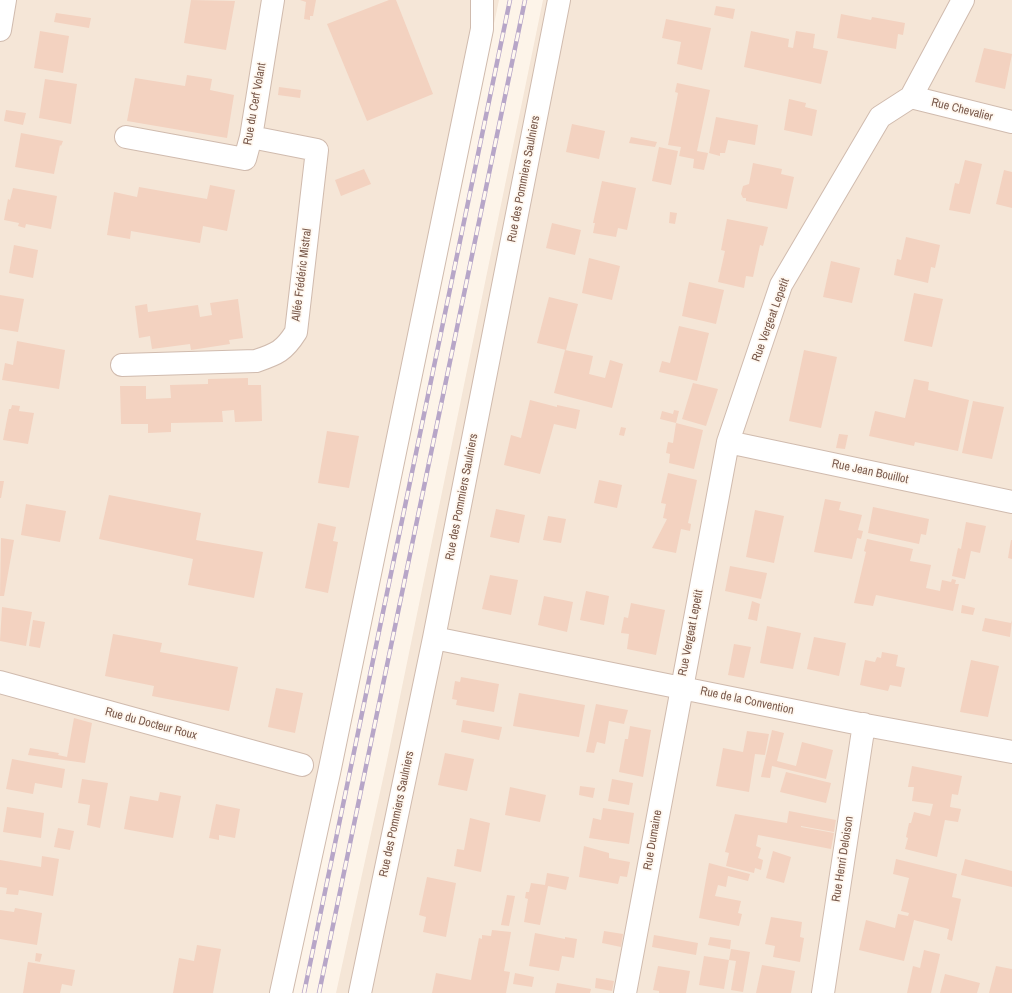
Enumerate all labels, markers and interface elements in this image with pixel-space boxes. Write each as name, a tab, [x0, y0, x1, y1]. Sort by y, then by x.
street label: Rue du Cerf Volant	[241, 62, 269, 146]
street label: Rue Chevalier	[930, 95, 994, 125]
street label: Rue des Pommiers Saulniers	[505, 115, 543, 243]
street label: Allée Frédéric Mistral	[289, 228, 315, 322]
street label: Rue Vergeat Lepetit	[749, 276, 793, 364]
street label: Rue des Pommiers Saulniers	[443, 433, 481, 561]
street label: Rue Jean Bouillot	[831, 457, 909, 487]
street label: Rue Vergeat Lepetit	[676, 589, 706, 677]
street label: Rue de la Convention	[699, 684, 795, 718]
street label: Rue du Docteur Roux	[103, 705, 199, 743]
street label: Rue des Pommiers Saulniers	[377, 750, 417, 878]
street label: Rue Dumaine	[641, 809, 665, 871]
street label: Rue Henri Deloison	[829, 815, 857, 903]

